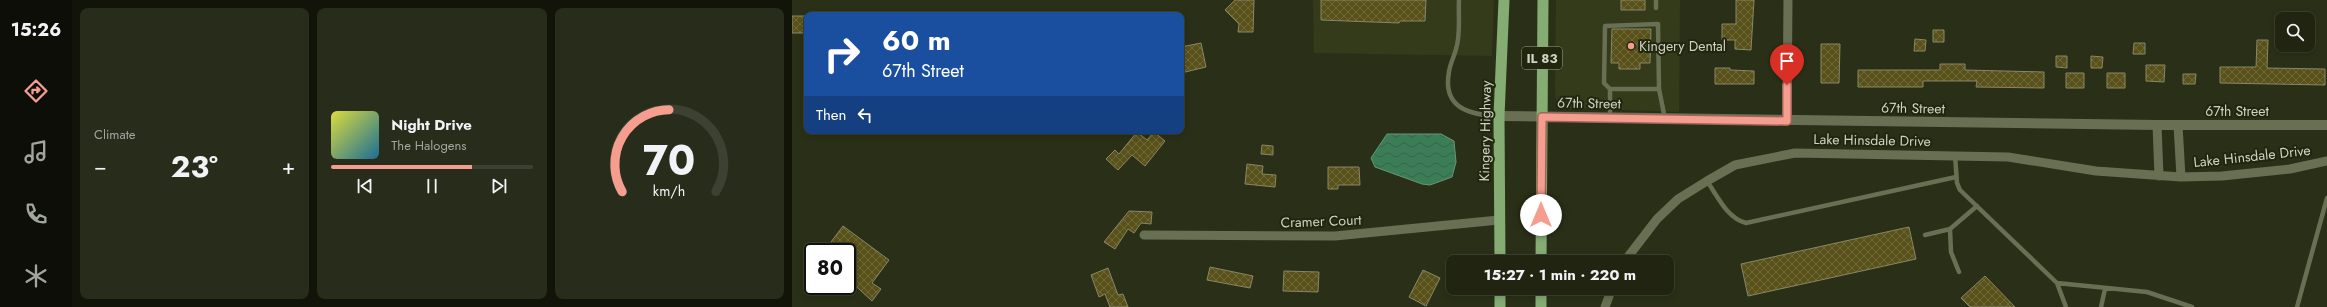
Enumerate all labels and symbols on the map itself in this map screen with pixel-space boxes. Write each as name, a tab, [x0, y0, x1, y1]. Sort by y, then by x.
place label: Kingery Dental	[1639, 36, 1726, 56]
marker: Kingery Dental	[1626, 41, 1636, 51]
pin	[1770, 44, 1804, 85]
road number: IL 83	[1522, 47, 1562, 69]
street label: Kingery Highway	[1474, 80, 1496, 182]
street label: 67th Street	[1557, 92, 1622, 114]
street label: 67th Street	[1881, 97, 1946, 119]
street label: 67th Street	[2205, 101, 2270, 121]
street label: Lake Hinsdale Drive	[1813, 129, 1931, 151]
street label: Lake Hinsdale Drive	[2193, 140, 2311, 172]
position arrow	[1520, 194, 1562, 236]
street label: Cramer Court	[1280, 210, 1362, 232]
speed limit sign: 80	[804, 243, 856, 295]

